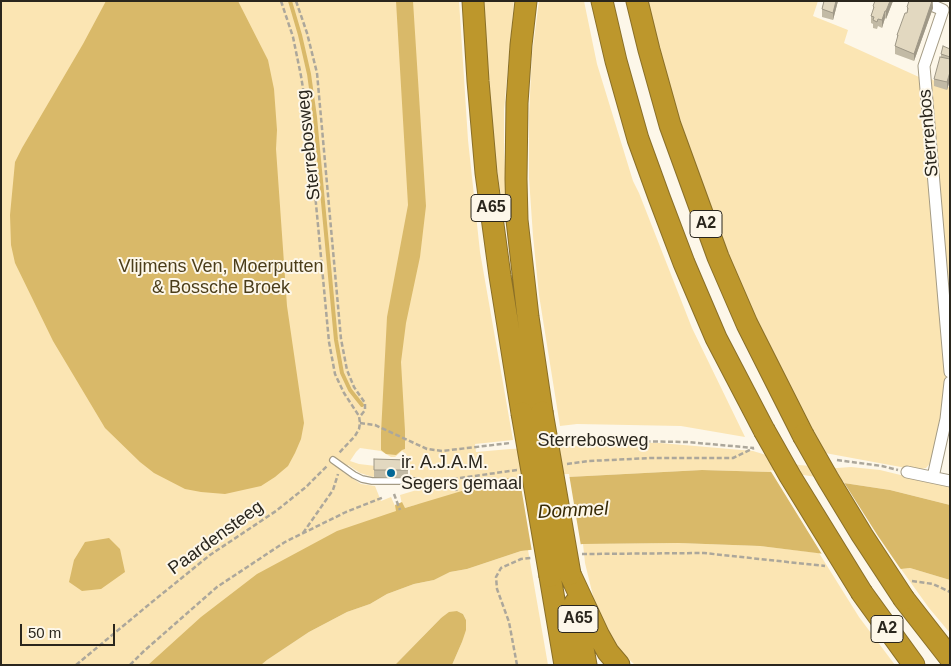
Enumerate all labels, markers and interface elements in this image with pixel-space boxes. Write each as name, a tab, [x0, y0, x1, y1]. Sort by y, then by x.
street label: Sterrenbos	[914, 88, 944, 178]
street label: Sterrebosweg	[292, 89, 326, 201]
road number: A65	[471, 194, 511, 222]
road number: A2	[690, 210, 722, 238]
park label: Vlijmens Ven, Moerputten & Bossche Broek	[118, 256, 324, 298]
street label: Sterrebosweg	[537, 430, 649, 452]
place label: ir. A.J.A.M. Segers gemaal	[401, 452, 522, 494]
marker: ir. A.J.A.M. Segers gemaal	[385, 467, 397, 479]
street label: Paardensteeg	[164, 496, 268, 580]
water label: Dommel	[537, 498, 609, 524]
road number: A65	[558, 606, 598, 632]
scale bar	[22, 614, 118, 646]
road number: A2	[871, 616, 903, 642]
text: 50 m	[28, 624, 61, 641]

